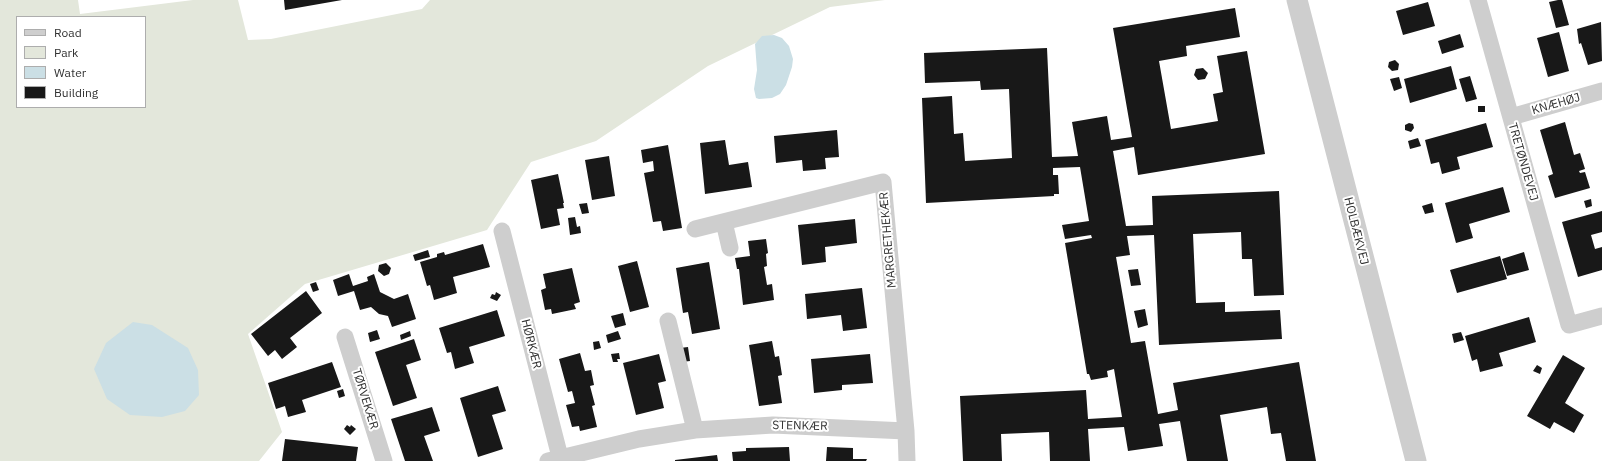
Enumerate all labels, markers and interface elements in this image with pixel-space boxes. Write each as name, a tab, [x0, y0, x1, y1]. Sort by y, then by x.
legend	[16, 16, 146, 108]
text: Road	[54, 25, 82, 40]
text: Park	[54, 45, 78, 60]
text: Water	[54, 65, 86, 80]
text: Building	[54, 85, 98, 100]
street label: KNÆHØJ	[1530, 90, 1582, 118]
street label: TRETØNDEVEJ	[1505, 121, 1541, 203]
street label: MARGRETHEKÆR	[877, 191, 899, 289]
street label: HOLBÆKVEJ	[1341, 196, 1371, 266]
street label: HØRKÆR	[518, 318, 544, 370]
street label: TØRVEKÆR	[349, 367, 381, 431]
street label: STENKÆR	[772, 418, 828, 434]

